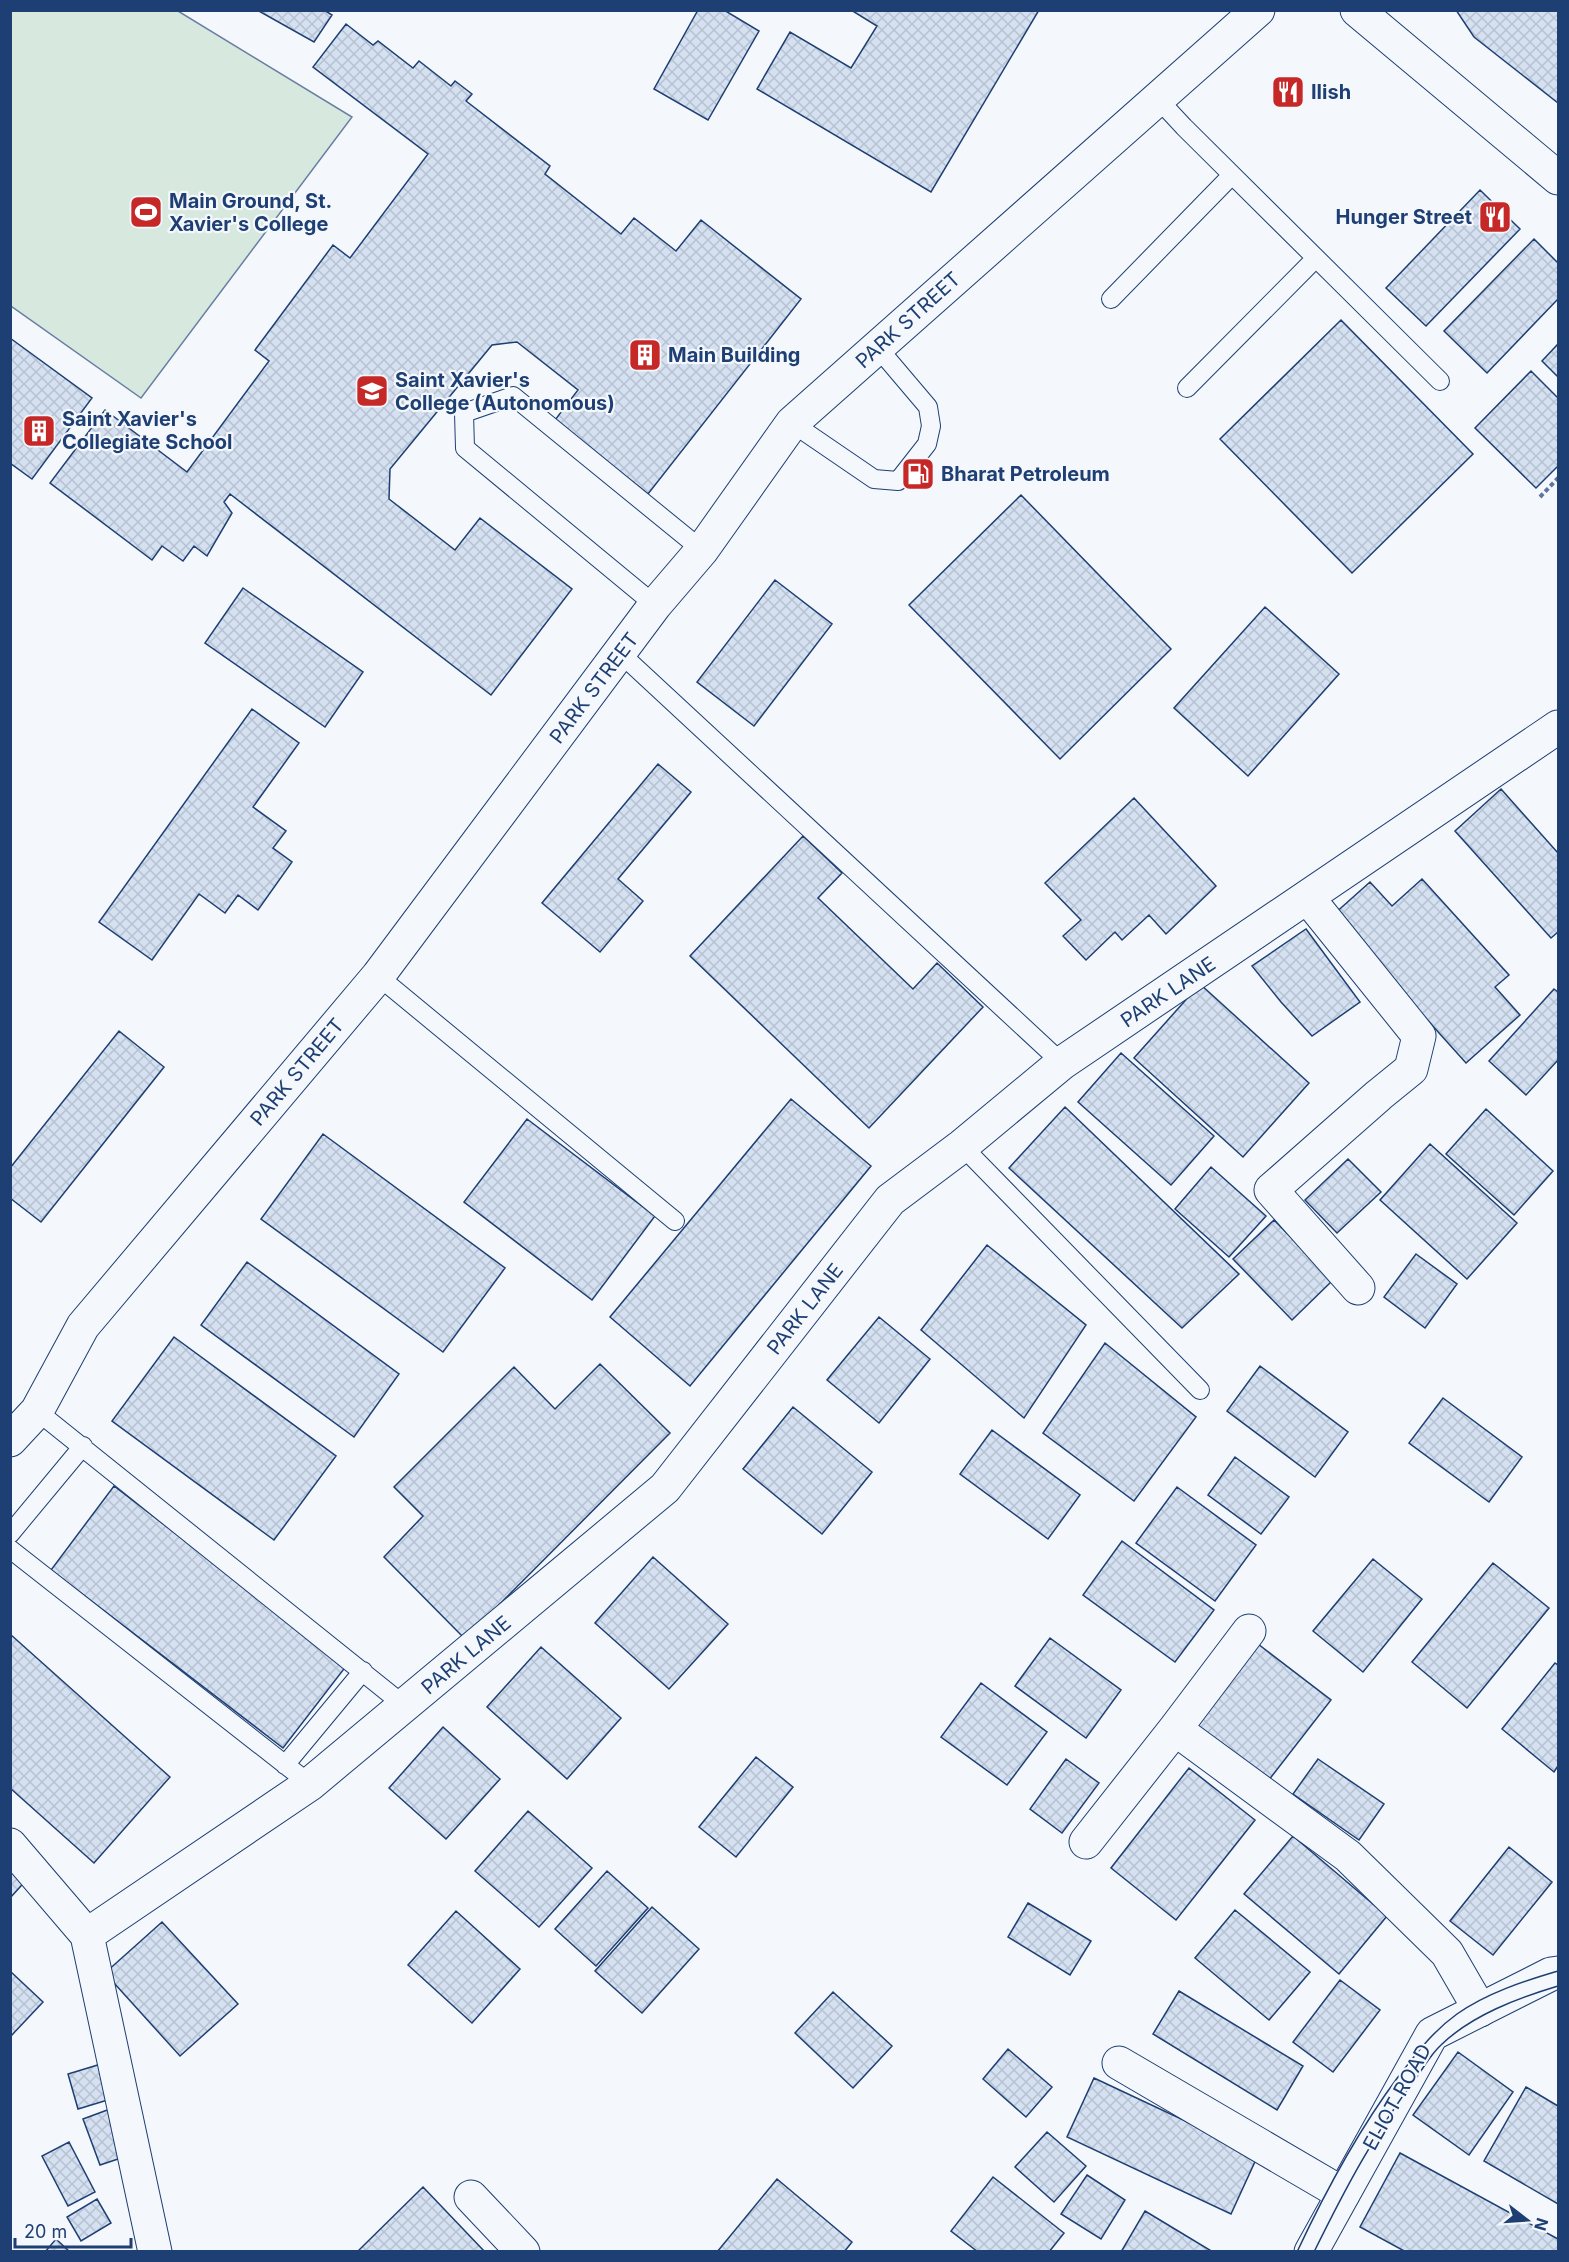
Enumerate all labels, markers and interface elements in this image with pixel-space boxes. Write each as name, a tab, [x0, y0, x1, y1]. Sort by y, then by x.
restaurant icon: Ilish	[1270, 74, 1306, 110]
place label: Ilish	[1311, 80, 1351, 104]
place label: Main Ground, St. Xavier's College	[169, 189, 332, 236]
sports icon: Main Ground, St. Xavier's College	[128, 194, 164, 230]
restaurant icon: Hunger Street	[1477, 199, 1513, 235]
place label: Hunger Street	[1335, 205, 1472, 229]
street label: PARK STREET	[851, 267, 965, 373]
building icon: Main Building	[627, 337, 663, 373]
place label: Main Building	[668, 343, 801, 367]
place label: Saint Xavier's College (Autonomous)	[395, 368, 615, 415]
school or university icon: Saint Xavier's College (Autonomous)	[354, 373, 390, 409]
place label: Saint Xavier's Collegiate School	[62, 407, 233, 454]
building icon: Saint Xavier's Collegiate School	[21, 413, 57, 449]
fuel station icon: Bharat Petroleum	[900, 456, 936, 492]
place label: Bharat Petroleum	[941, 462, 1110, 486]
street label: PARK STREET	[545, 628, 643, 748]
street label: PARK LANE	[1116, 952, 1220, 1032]
street label: PARK STREET	[245, 1013, 349, 1131]
street label: PARK LANE	[762, 1259, 848, 1359]
street label: PARK LANE	[416, 1611, 516, 1699]
street label: ELIOT ROAD	[1358, 2040, 1436, 2154]
north arrow	[1497, 2190, 1557, 2250]
scale bar	[15, 2211, 130, 2249]
text: N	[1530, 2216, 1553, 2233]
text: 20 m	[24, 2221, 67, 2242]

